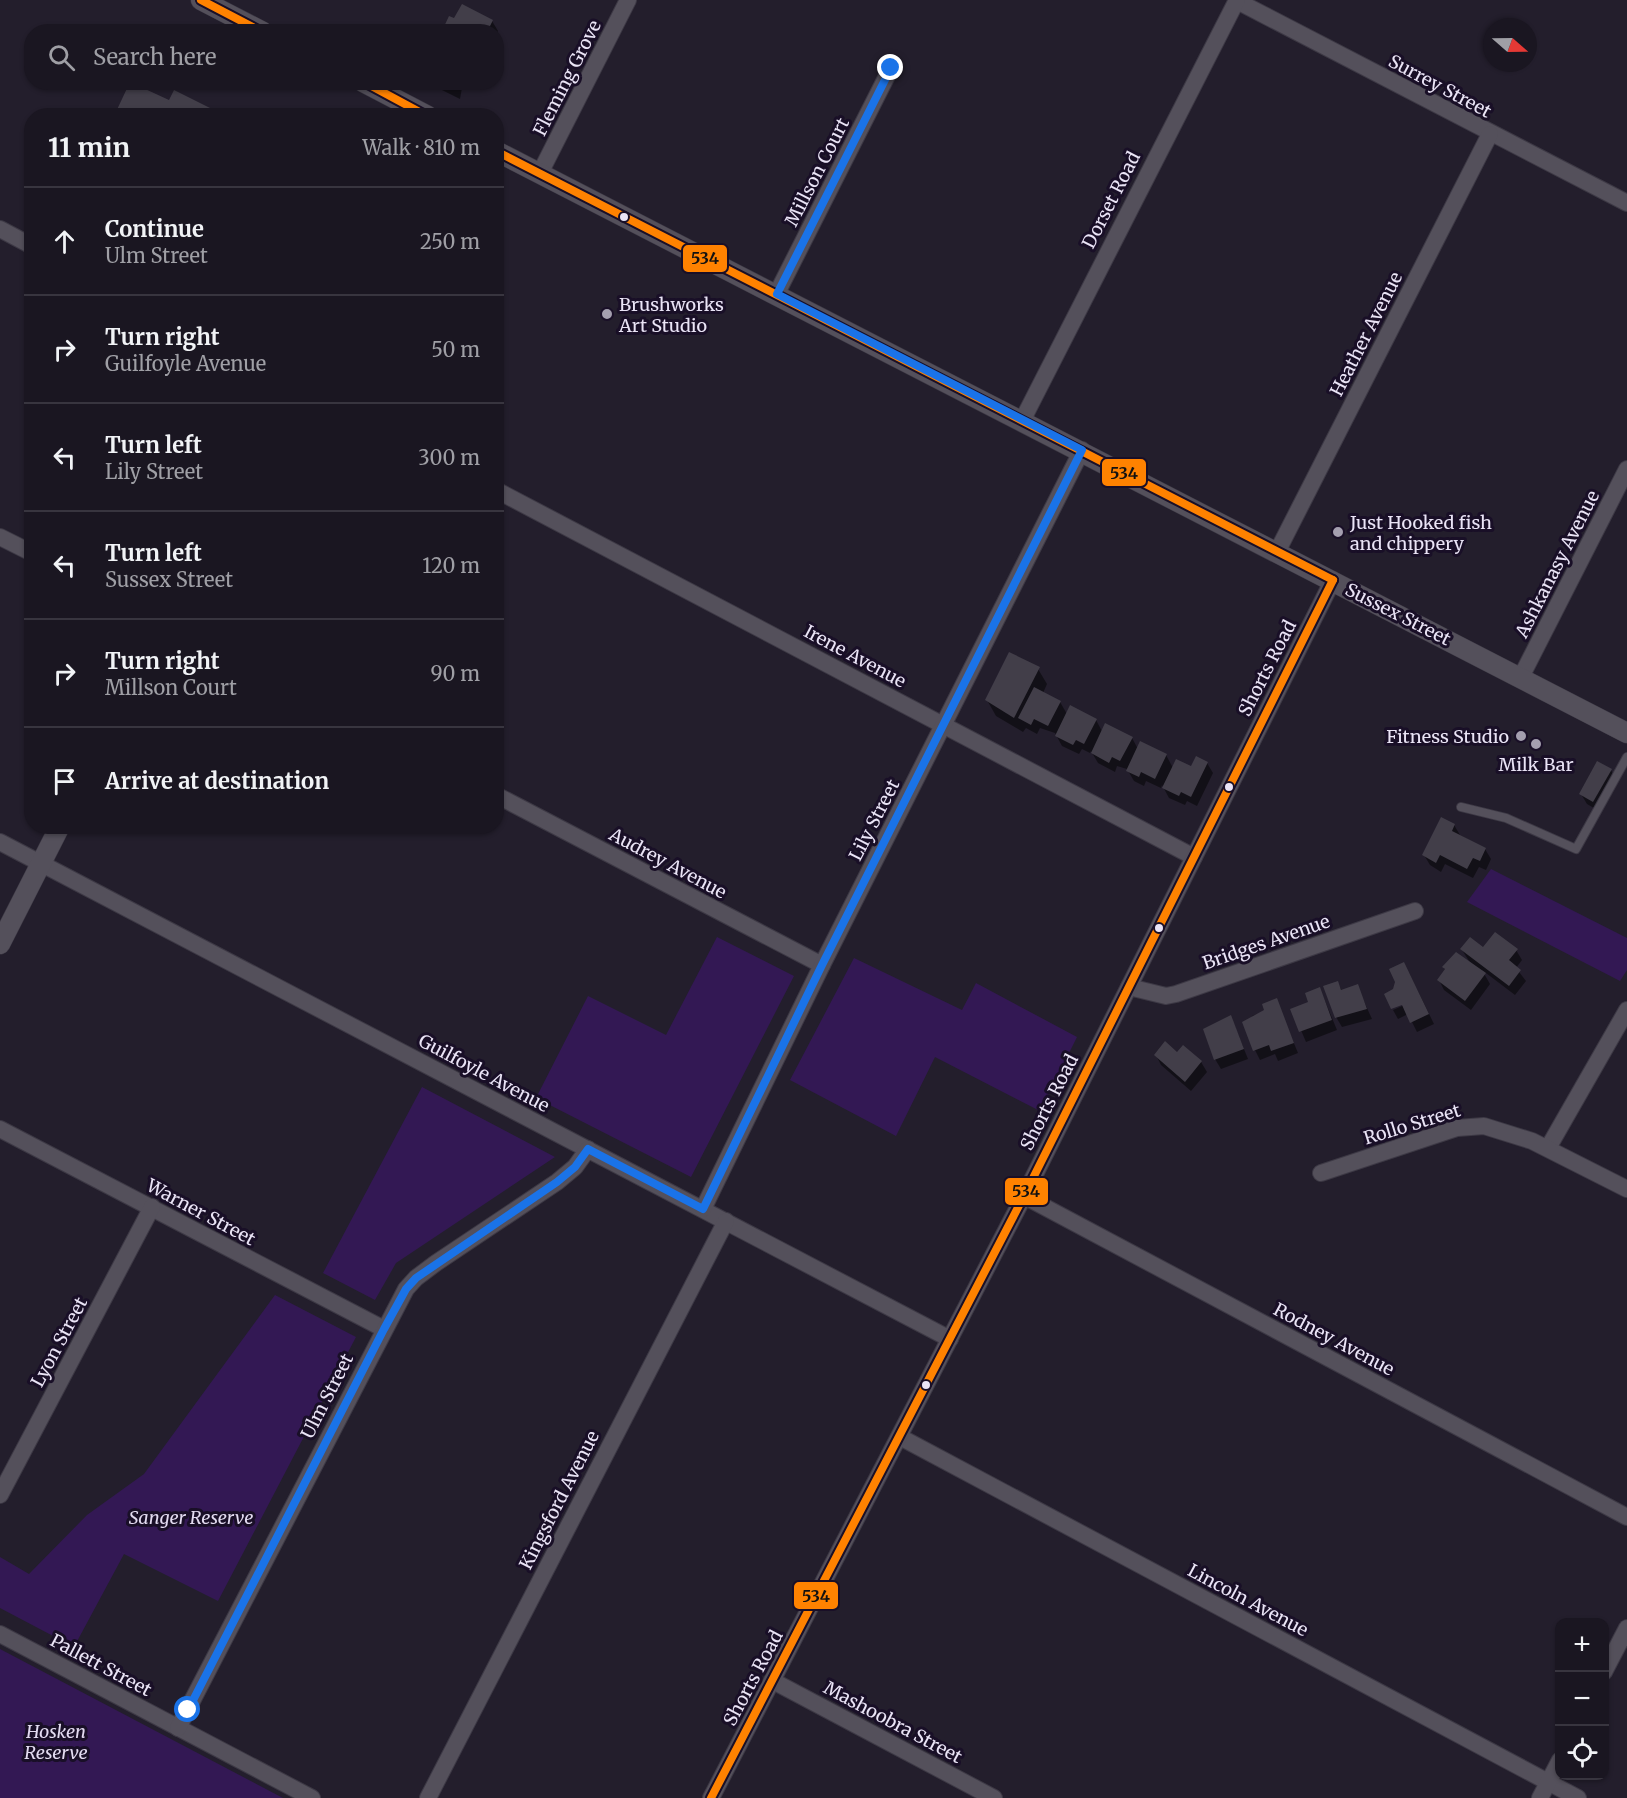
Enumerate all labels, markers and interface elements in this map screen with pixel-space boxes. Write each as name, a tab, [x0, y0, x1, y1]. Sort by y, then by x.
street label: Fleming Grove	[528, 16, 606, 140]
north arrow	[1483, 18, 1537, 72]
search box	[24, 24, 504, 90]
icon: search	[45, 41, 78, 74]
text: Search here	[93, 43, 216, 71]
street label: Surrey Street	[1385, 49, 1495, 123]
route end	[877, 54, 903, 80]
street label: Millson Court	[780, 114, 854, 230]
text: 11 min	[48, 131, 130, 164]
text: Walk · 810 m	[362, 135, 480, 160]
street label: Dorset Road	[1077, 148, 1145, 252]
unlabelled marker	[618, 211, 630, 223]
text: Continue	[105, 215, 204, 243]
icon: ahead	[48, 225, 81, 258]
text: 250 m	[420, 229, 480, 254]
text: Ulm Street	[105, 243, 208, 268]
line badge: 534	[682, 244, 728, 273]
text: 534	[691, 248, 719, 268]
street label: Heather Avenue	[1325, 268, 1407, 400]
place label: Brushworks Art Studio	[618, 293, 724, 337]
marker: Brushworks Art Studio	[600, 307, 614, 321]
text: Turn right	[105, 323, 219, 351]
icon: right	[48, 333, 81, 366]
text: 50 m	[431, 337, 480, 362]
text: Guilfoyle Avenue	[105, 351, 266, 376]
text: Turn left	[105, 431, 202, 459]
icon: left	[48, 441, 81, 474]
text: 300 m	[418, 445, 480, 470]
line badge: 534	[1101, 458, 1147, 487]
text: Lily Street	[105, 459, 203, 484]
text: 534	[1110, 463, 1138, 483]
street label: Ashkanasy Avenue	[1509, 486, 1604, 642]
place label: Just Hooked fish and chippery	[1349, 511, 1492, 555]
marker: Just Hooked fish and chippery	[1331, 525, 1345, 539]
text: Turn left	[105, 539, 202, 567]
icon: left	[48, 549, 81, 582]
text: 120 m	[422, 553, 480, 578]
text: Sussex Street	[105, 567, 233, 592]
street label: Sussex Street	[1341, 578, 1455, 650]
street label: Shorts Road	[1233, 616, 1301, 720]
street label: Irene Avenue	[800, 620, 910, 692]
text: Turn right	[105, 647, 219, 675]
icon: right	[48, 657, 81, 690]
text: 90 m	[430, 661, 480, 686]
text: Millson Court	[105, 675, 237, 700]
place label: Fitness Studio	[1386, 725, 1509, 748]
marker: Fitness Studio	[1514, 729, 1528, 743]
marker: Milk Bar	[1529, 737, 1543, 751]
place label: Milk Bar	[1498, 753, 1574, 776]
icon: arrive	[48, 765, 81, 798]
text: Arrive at destination	[105, 767, 329, 795]
street label: Lily Street	[844, 775, 904, 865]
unlabelled marker	[1223, 781, 1235, 793]
street label: Audrey Avenue	[605, 822, 731, 904]
street label: Bridges Avenue	[1199, 909, 1333, 975]
unlabelled marker	[1153, 922, 1165, 934]
street label: Guilfoyle Avenue	[415, 1029, 553, 1117]
street label: Shorts Road	[1015, 1050, 1083, 1154]
street label: Rollo Street	[1361, 1098, 1463, 1150]
street label: Warner Street	[142, 1173, 259, 1250]
line badge: 534	[1004, 1177, 1049, 1206]
text: 534	[1012, 1181, 1040, 1201]
street label: Lyon Street	[26, 1293, 92, 1391]
street label: Rodney Avenue	[1270, 1298, 1398, 1380]
street label: Ulm Street	[296, 1350, 358, 1442]
unlabelled marker	[920, 1379, 932, 1391]
street label: Kingsford Avenue	[514, 1427, 604, 1573]
park label: Sanger Reserve	[129, 1506, 253, 1529]
street label: Lincoln Avenue	[1184, 1559, 1312, 1641]
line badge: 534	[793, 1581, 839, 1610]
text: 534	[802, 1586, 830, 1606]
map controls	[1555, 1618, 1609, 1780]
button: +	[1555, 1618, 1609, 1672]
street label: Shorts Road	[718, 1626, 788, 1730]
street label: Pallett Street	[46, 1629, 156, 1701]
button: −	[1555, 1672, 1609, 1726]
street label: Mashoobra Street	[820, 1676, 966, 1768]
route start	[174, 1696, 200, 1722]
park label: Hosken Reserve	[24, 1720, 88, 1764]
button: locate	[1555, 1726, 1609, 1780]

